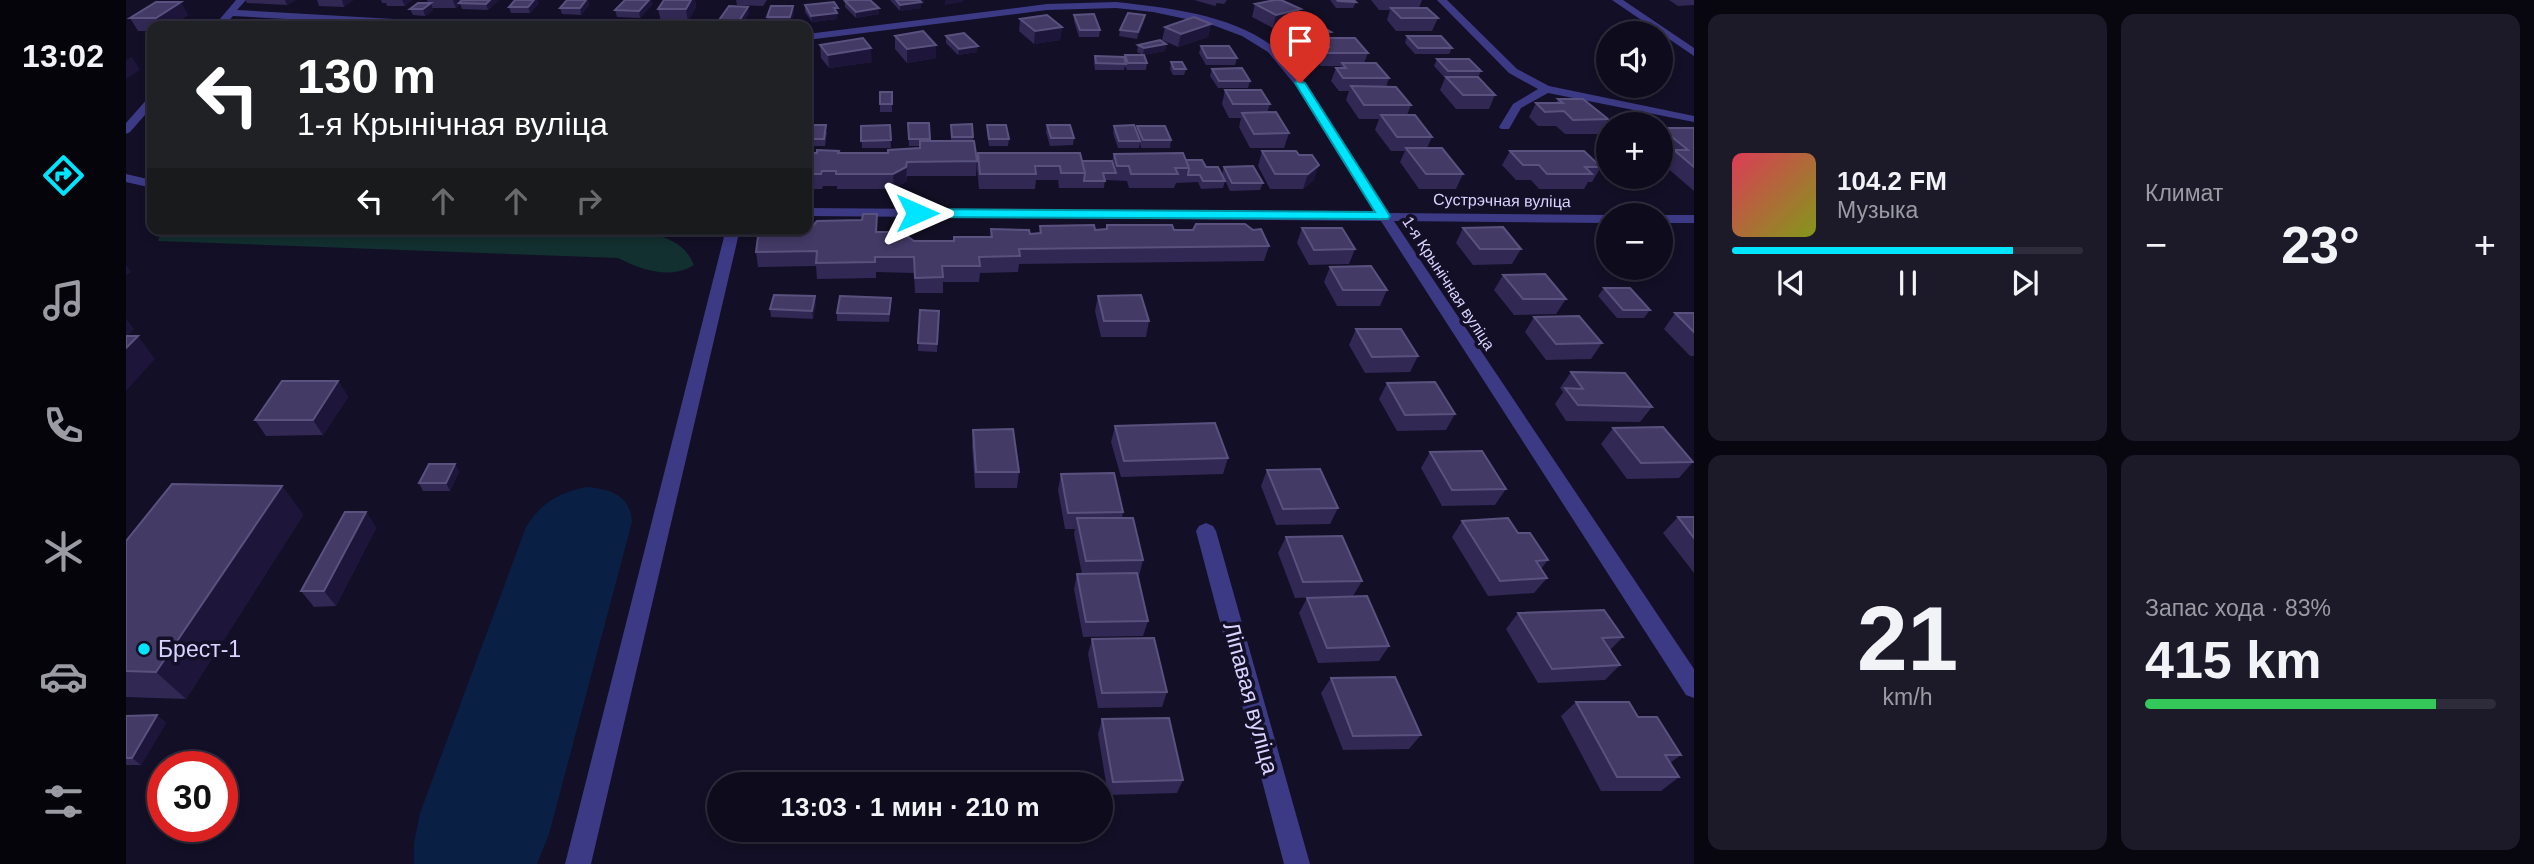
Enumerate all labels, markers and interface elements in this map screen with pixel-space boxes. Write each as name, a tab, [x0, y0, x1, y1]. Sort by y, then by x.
pin	[1270, 11, 1330, 83]
map controls	[1596, 21, 1673, 280]
button: sound	[1596, 21, 1673, 98]
icon: arrive	[1281, 22, 1319, 60]
text: 13:02	[22, 38, 104, 74]
icon: left	[182, 49, 273, 140]
text: 130 m	[297, 49, 436, 103]
text: 1-я Крынічная вуліца	[297, 106, 608, 142]
button: +	[1596, 112, 1673, 189]
icon: directions	[39, 151, 88, 200]
text: 104.2 FM	[1837, 166, 1947, 196]
position arrow	[880, 176, 954, 250]
text: Климат	[2145, 180, 2223, 206]
icon: left	[351, 182, 389, 220]
icon: ahead	[424, 182, 462, 220]
icon: ahead	[497, 182, 535, 220]
icon: right	[570, 182, 608, 220]
street label: Сустрэчная вуліца	[1433, 191, 1571, 210]
text: Музыка	[1837, 197, 1918, 223]
button: −	[1596, 203, 1673, 280]
street label: 1-я Крынічная вуліца	[1399, 213, 1498, 353]
text: 23°	[2281, 216, 2360, 274]
text: −	[2145, 224, 2167, 266]
text: +	[2474, 224, 2496, 266]
icon: previous	[1772, 264, 1810, 302]
icon: pause	[1889, 264, 1927, 302]
icon: next	[2006, 264, 2044, 302]
icon: music	[39, 276, 88, 325]
icon: phone	[39, 401, 88, 450]
icon: climate	[39, 527, 88, 576]
text: 21	[1857, 588, 1958, 689]
text: Запас хода · 83%	[2145, 595, 2331, 621]
street label: Ліпавая вуліца	[1218, 619, 1284, 777]
text: 415 km	[2145, 631, 2321, 689]
place label: Брест-1	[158, 636, 241, 662]
marker: Брест-1	[136, 641, 152, 657]
icon: car	[39, 652, 88, 701]
text: km/h	[1883, 684, 1932, 710]
speed limit sign: 30	[147, 751, 238, 842]
icon: filters	[39, 777, 88, 826]
text: 13:03 · 1 мин · 210 m	[780, 792, 1040, 822]

